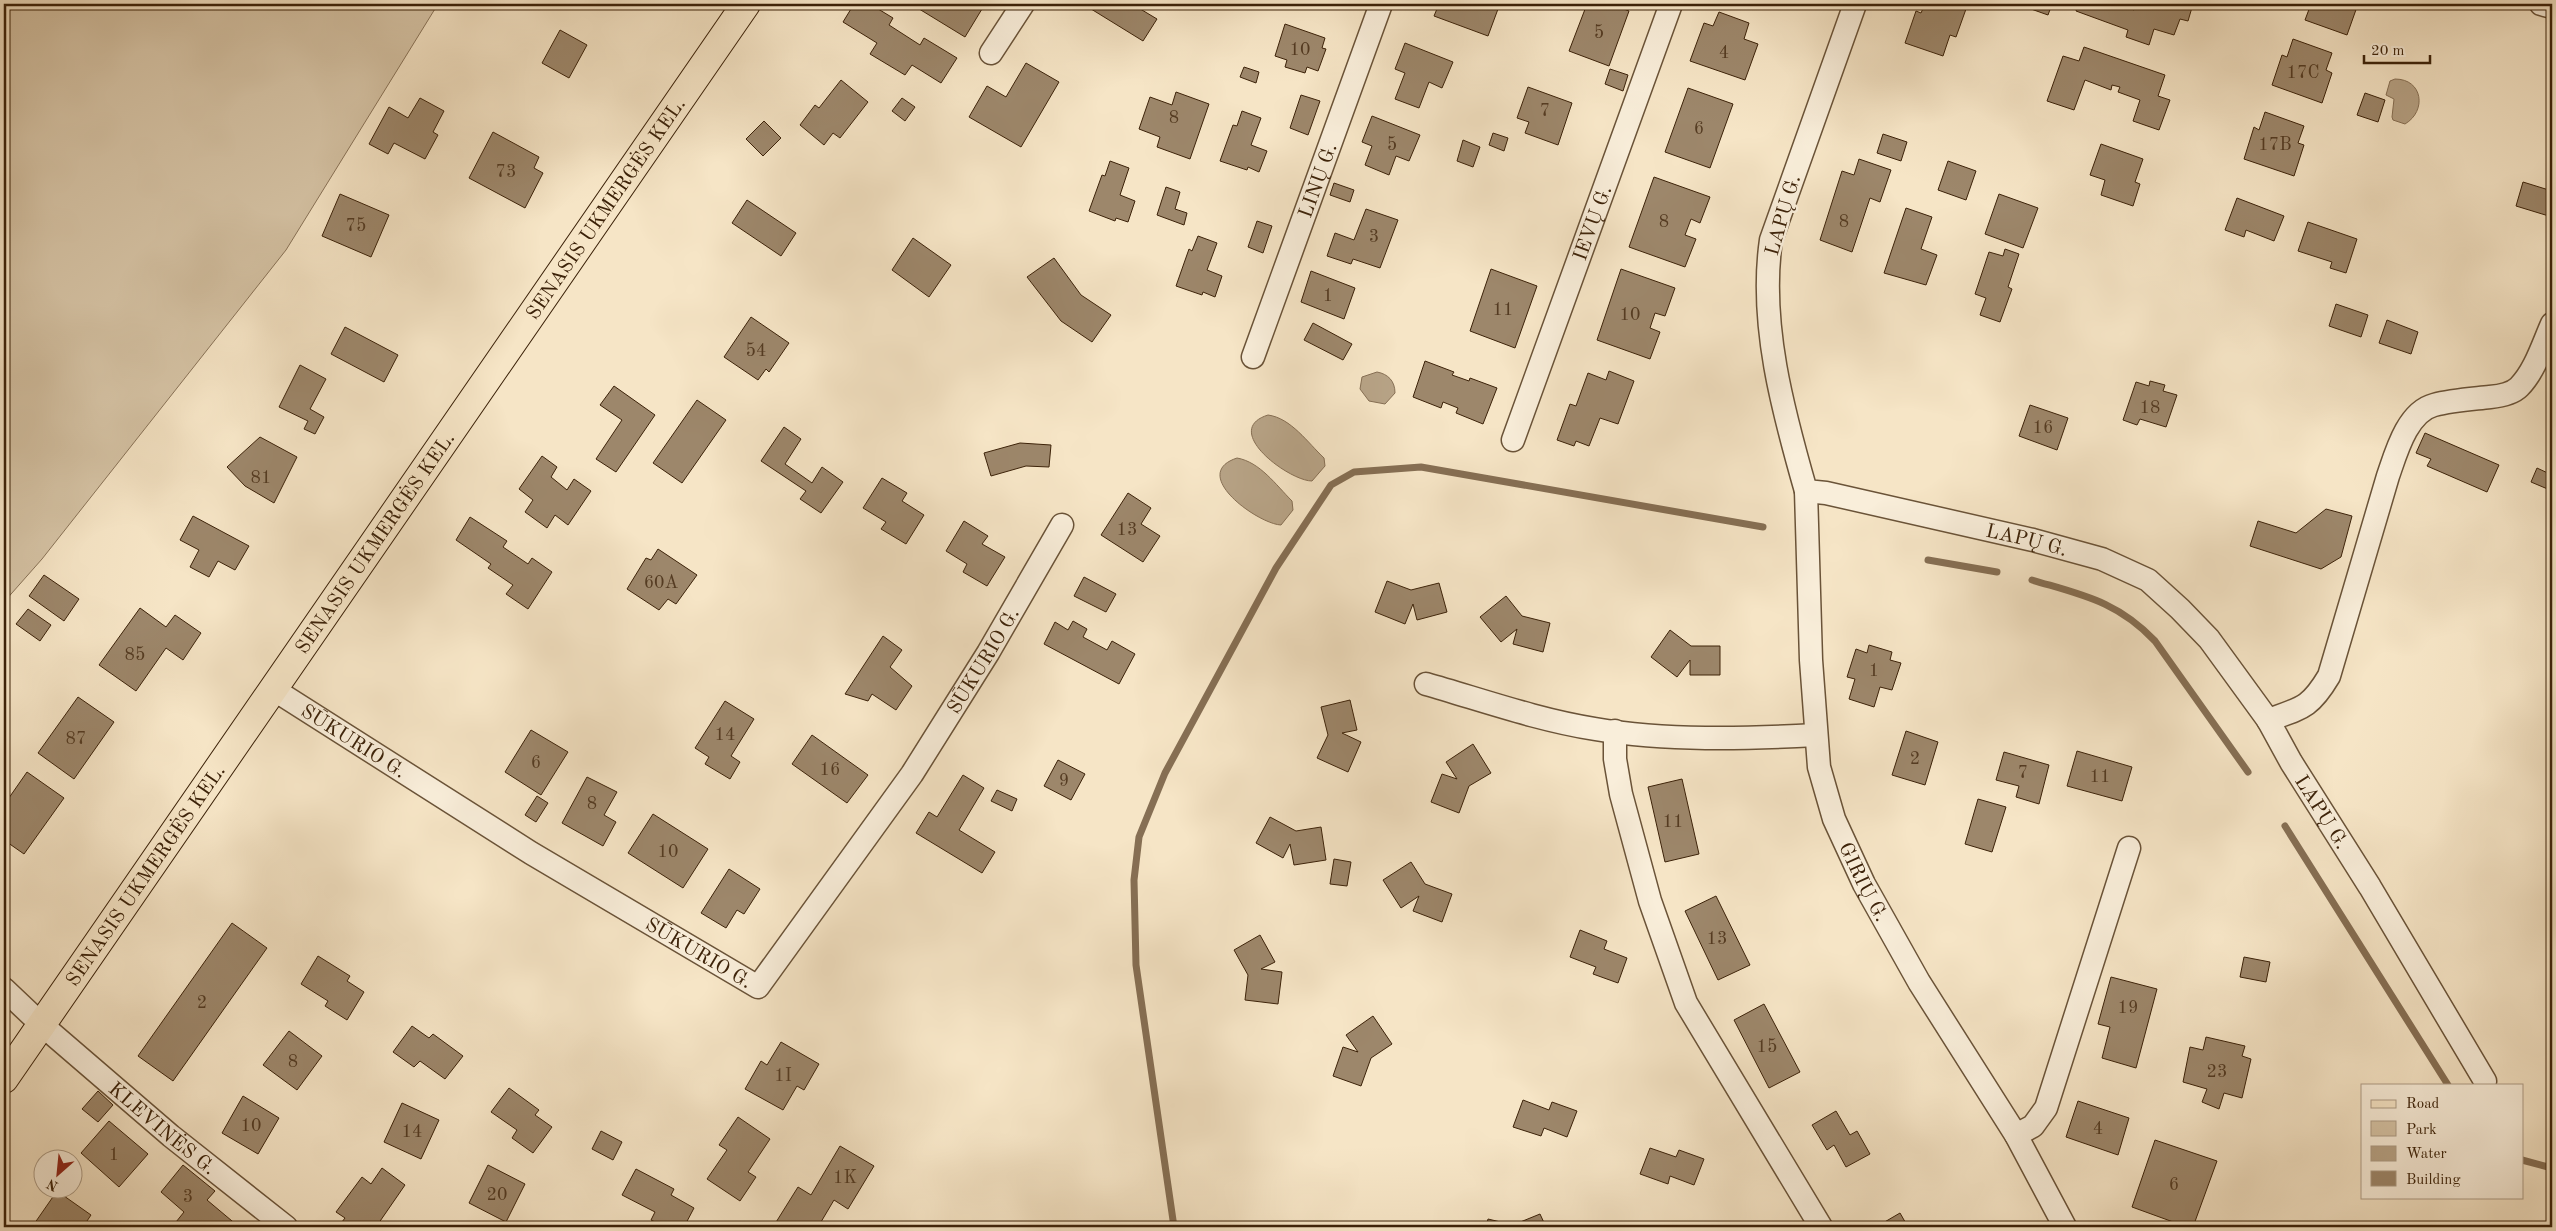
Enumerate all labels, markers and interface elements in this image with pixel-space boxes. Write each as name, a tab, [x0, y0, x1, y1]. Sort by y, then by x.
house number: 5	[1594, 24, 1604, 42]
scale bar	[2364, 32, 2430, 64]
house number: 10	[1290, 41, 1310, 59]
house number: 4	[1719, 44, 1729, 62]
text: 20 m	[2371, 44, 2405, 59]
house number: 17C	[2287, 64, 2319, 82]
street label: SENASIS UKMERGĖS KEL.	[523, 95, 690, 324]
house number: 7	[1540, 102, 1550, 120]
house number: 8	[1169, 109, 1179, 127]
house number: 6	[1694, 120, 1704, 138]
house number: 5	[1387, 136, 1397, 154]
house number: 17B	[2258, 136, 2292, 154]
street label: LINŲ G.	[1296, 141, 1342, 221]
house number: 73	[496, 163, 516, 181]
street label: LAPŲ G.	[1763, 173, 1805, 258]
street label: IEVŲ G.	[1571, 183, 1616, 264]
house number: 8	[1659, 213, 1669, 231]
house number: 8	[1839, 213, 1849, 231]
house number: 75	[346, 217, 366, 235]
house number: 3	[1369, 228, 1379, 246]
house number: 1	[1323, 287, 1333, 305]
house number: 11	[1493, 301, 1513, 319]
house number: 10	[1620, 306, 1640, 324]
house number: 54	[746, 342, 766, 360]
house number: 18	[2140, 399, 2160, 417]
house number: 16	[2033, 419, 2053, 437]
street label: SENASIS UKMERGĖS KEL.	[293, 429, 459, 658]
house number: 81	[251, 469, 271, 487]
house number: 13	[1117, 521, 1137, 539]
street label: LAPŲ G.	[1984, 522, 2069, 561]
house number: 60A	[644, 574, 679, 592]
street label: SŪKURIO G.	[944, 605, 1024, 718]
house number: 85	[125, 646, 145, 664]
house number: 1	[1869, 662, 1879, 680]
street label: SŪKURIO G.	[297, 702, 409, 783]
house number: 14	[715, 726, 735, 744]
house number: 87	[66, 730, 86, 748]
house number: 2	[1910, 750, 1920, 768]
house number: 6	[531, 754, 541, 772]
house number: 16	[820, 761, 840, 779]
street label: SENASIS UKMERGĖS KEL.	[63, 762, 230, 991]
house number: 7	[2018, 764, 2028, 782]
house number: 11	[2090, 768, 2110, 786]
house number: 9	[1059, 772, 1069, 790]
street label: LAPŲ G.	[2290, 772, 2351, 853]
house number: 8	[587, 795, 597, 813]
house number: 11	[1663, 813, 1683, 831]
street label: GIRIŲ G.	[1834, 840, 1891, 925]
house number: 10	[658, 843, 678, 861]
street label: SŪKURIO G.	[641, 915, 755, 993]
house number: 13	[1707, 930, 1727, 948]
house number: 2	[197, 994, 207, 1012]
house number: 19	[2118, 999, 2138, 1017]
house number: 15	[1757, 1038, 1777, 1056]
house number: 8	[288, 1053, 298, 1071]
house number: 23	[2207, 1063, 2227, 1081]
house number: 1I	[774, 1067, 792, 1085]
street label: KLEVINĖS G.	[104, 1079, 219, 1180]
legend	[2361, 1084, 2524, 1198]
text: Road	[2406, 1097, 2440, 1112]
house number: 10	[241, 1117, 261, 1135]
house number: 4	[2093, 1120, 2103, 1138]
house number: 14	[402, 1123, 422, 1141]
text: Park	[2406, 1123, 2437, 1138]
house number: 1	[109, 1146, 119, 1164]
text: Water	[2406, 1147, 2447, 1162]
north arrow	[32, 1148, 82, 1198]
house number: 1K	[833, 1169, 857, 1187]
text: Building	[2406, 1173, 2461, 1188]
text: N	[44, 1176, 60, 1193]
house number: 6	[2169, 1176, 2179, 1194]
house number: 20	[487, 1186, 507, 1204]
house number: 3	[183, 1188, 193, 1206]

